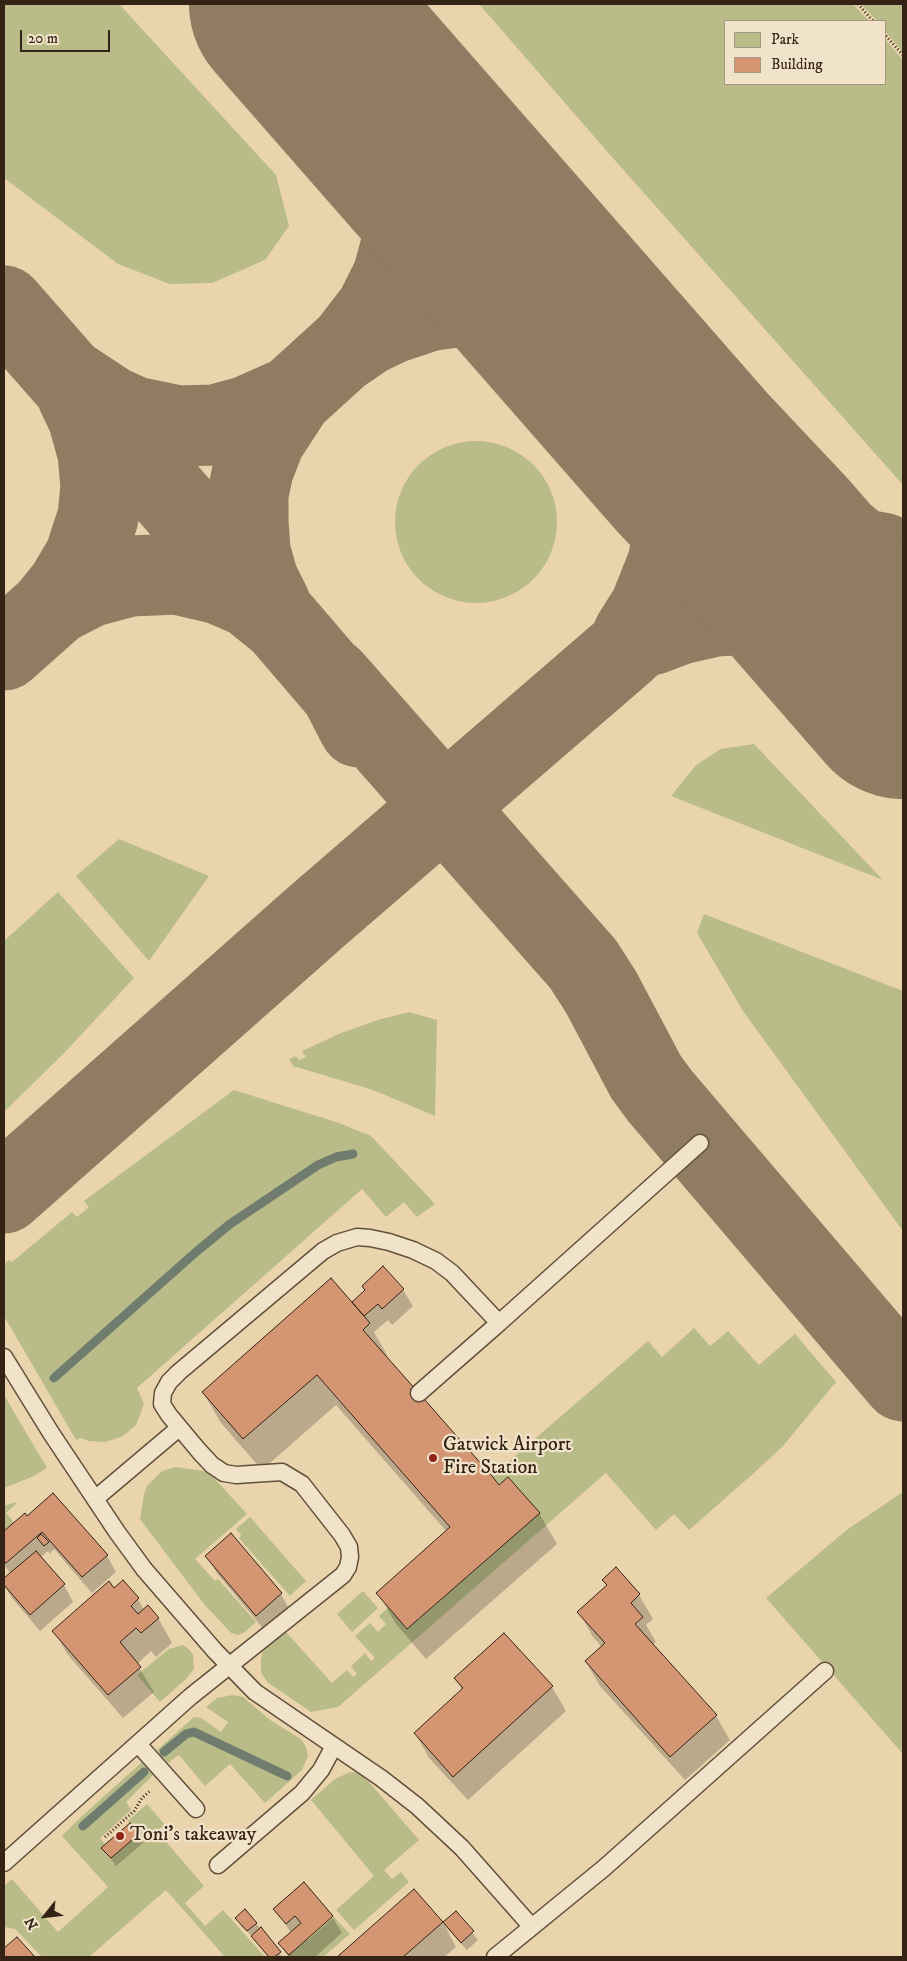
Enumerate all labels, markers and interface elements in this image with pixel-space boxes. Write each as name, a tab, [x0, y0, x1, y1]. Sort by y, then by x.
scale bar	[22, 20, 112, 52]
legend	[724, 20, 887, 85]
text: 20 m	[28, 29, 58, 48]
text: Park	[771, 30, 799, 49]
text: Building	[771, 55, 823, 74]
place label: Gatwick Airport Fire Station	[443, 1434, 571, 1481]
marker: Gatwick Airport Fire Station	[427, 1452, 439, 1464]
place label: Toni's takeaway	[130, 1824, 256, 1848]
marker: Toni's takeaway	[114, 1830, 126, 1842]
north arrow	[20, 1891, 70, 1941]
text: N	[21, 1914, 43, 1933]

